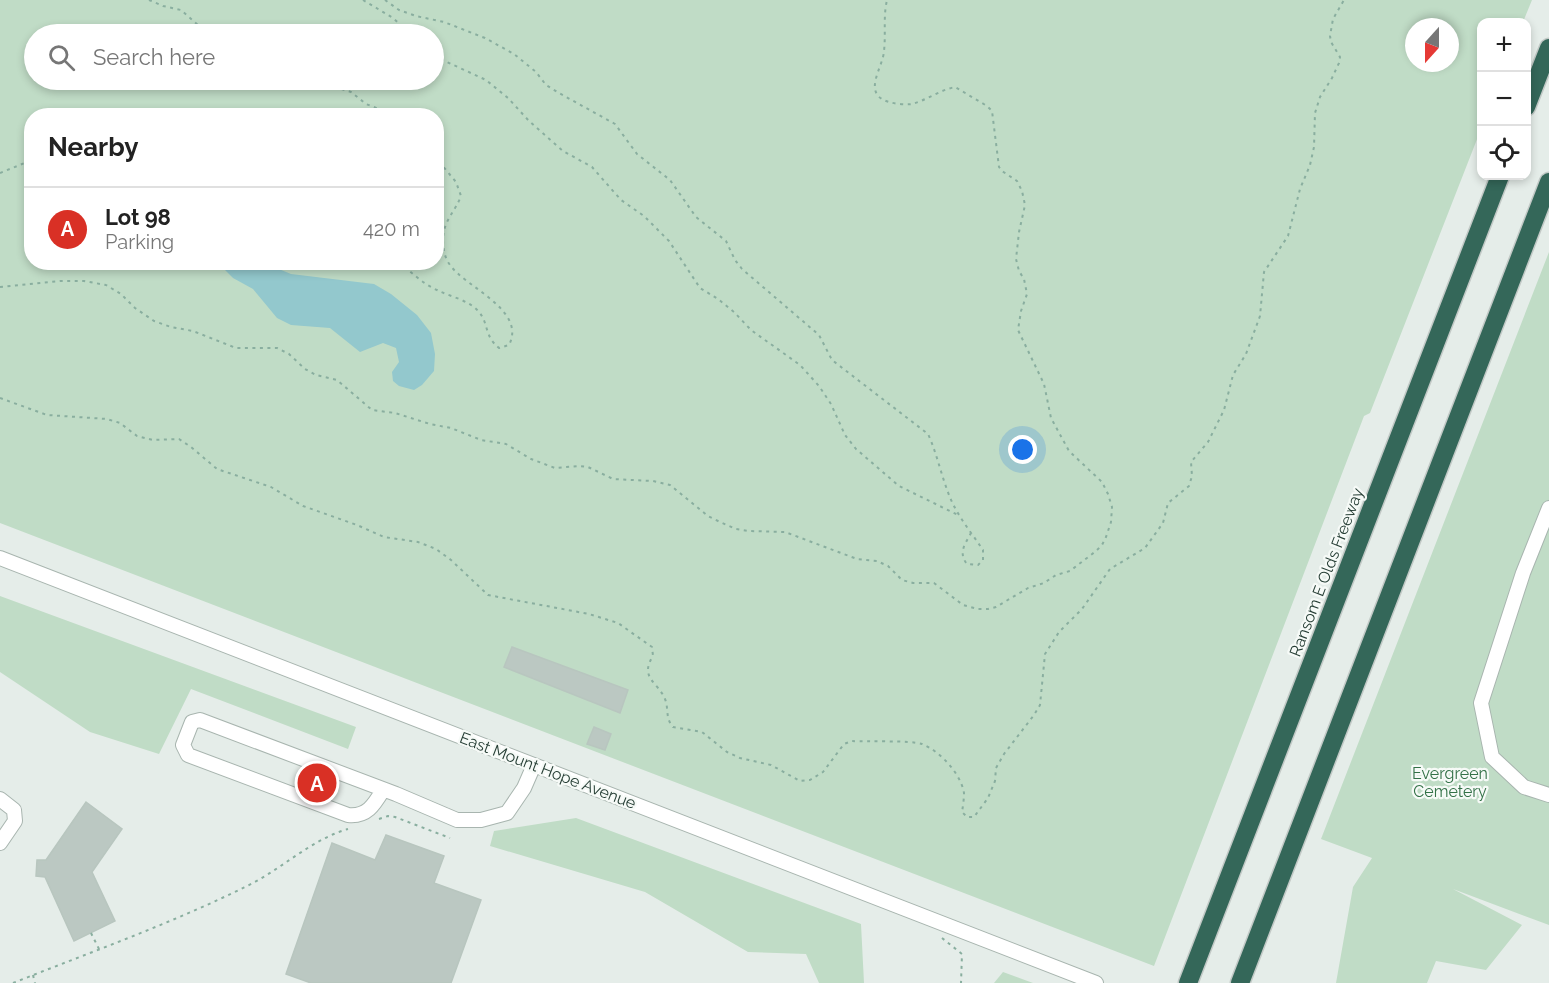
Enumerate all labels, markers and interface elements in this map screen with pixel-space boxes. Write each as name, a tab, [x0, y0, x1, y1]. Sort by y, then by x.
north arrow	[1405, 18, 1459, 72]
map controls	[1477, 18, 1531, 180]
button: +	[1477, 18, 1531, 72]
search box	[24, 24, 444, 90]
icon: search	[45, 41, 78, 74]
text: Search here	[93, 44, 215, 70]
button: −	[1477, 72, 1531, 126]
button: locate	[1477, 126, 1531, 180]
text: Nearby	[48, 132, 138, 162]
text: Lot 98	[105, 204, 171, 230]
text: A	[61, 217, 74, 241]
text: 420 m	[363, 217, 420, 241]
text: Parking	[105, 230, 174, 254]
your location	[1008, 435, 1037, 464]
street label: Ransom E Olds Freeway	[1286, 485, 1368, 659]
street label: East Mount Hope Avenue	[457, 728, 639, 813]
pin: A	[298, 760, 336, 806]
park label: Evergreen Cemetery	[1412, 764, 1488, 801]

